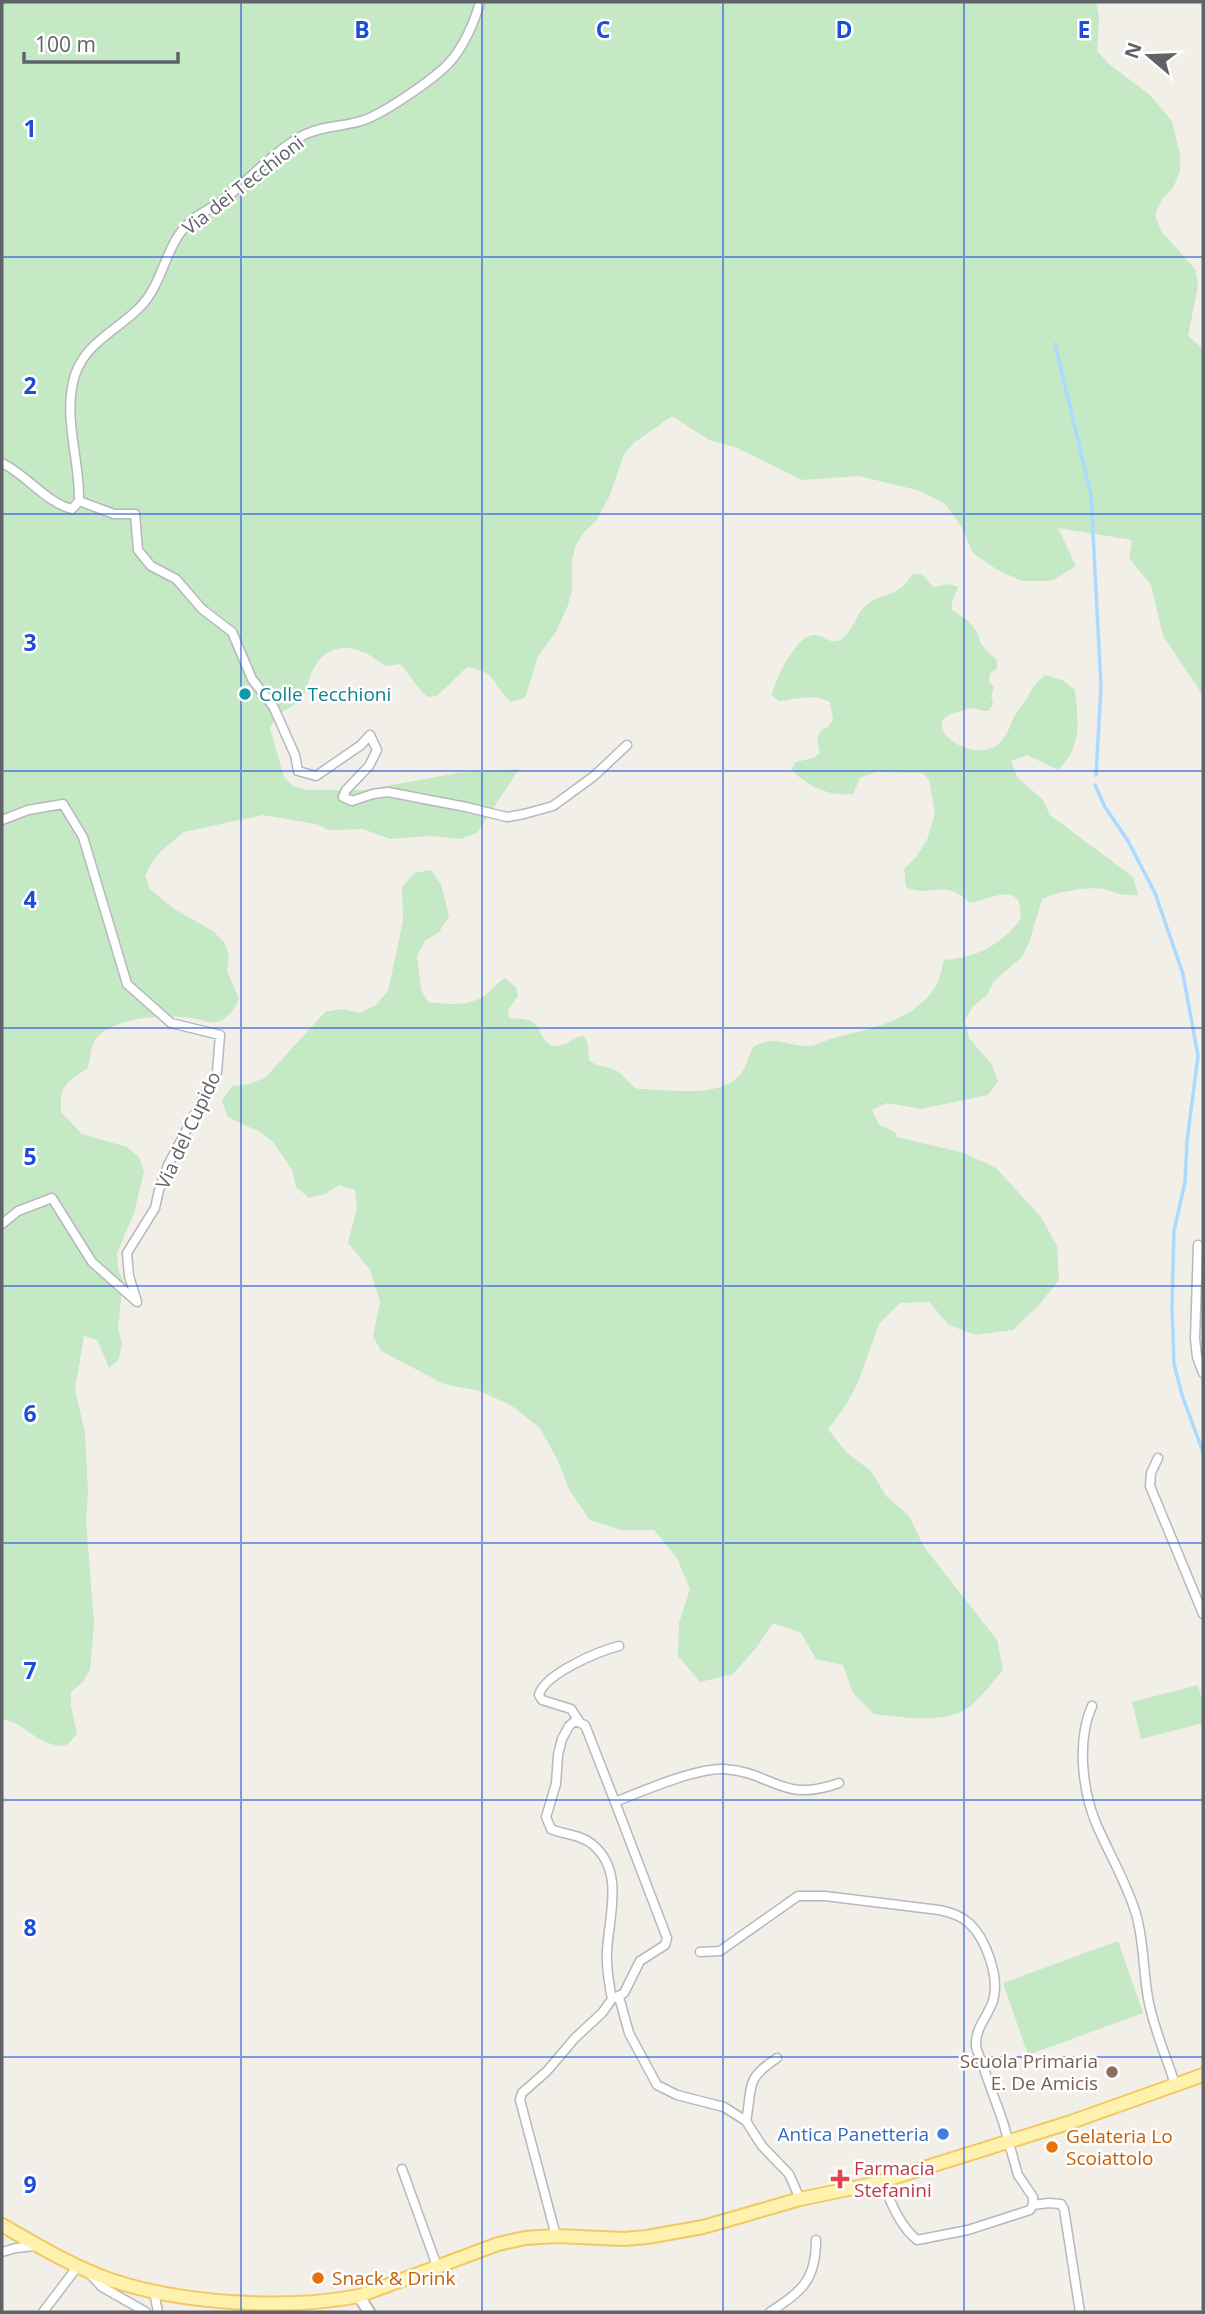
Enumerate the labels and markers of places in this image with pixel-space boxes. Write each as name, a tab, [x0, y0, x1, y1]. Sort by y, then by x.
place label: Colle Tecchioni	[259, 681, 391, 707]
marker: Colle Tecchioni	[237, 686, 253, 702]
place label: Scuola Primaria E. De Amicis	[960, 2048, 1098, 2096]
marker: Scuola Primaria E. De Amicis	[1104, 2064, 1120, 2080]
place label: Antica Panetteria	[778, 2121, 929, 2147]
place label: Gelateria Lo Scoiattolo	[1066, 2123, 1173, 2171]
marker: Antica Panetteria	[935, 2126, 951, 2142]
marker: Gelateria Lo Scoiattolo	[1044, 2139, 1060, 2155]
place label: Farmacia Stefanini	[854, 2155, 935, 2203]
marker: Farmacia Stefanini	[832, 2171, 848, 2187]
place label: Snack & Drink	[332, 2265, 455, 2291]
marker: Snack & Drink	[310, 2270, 326, 2286]

